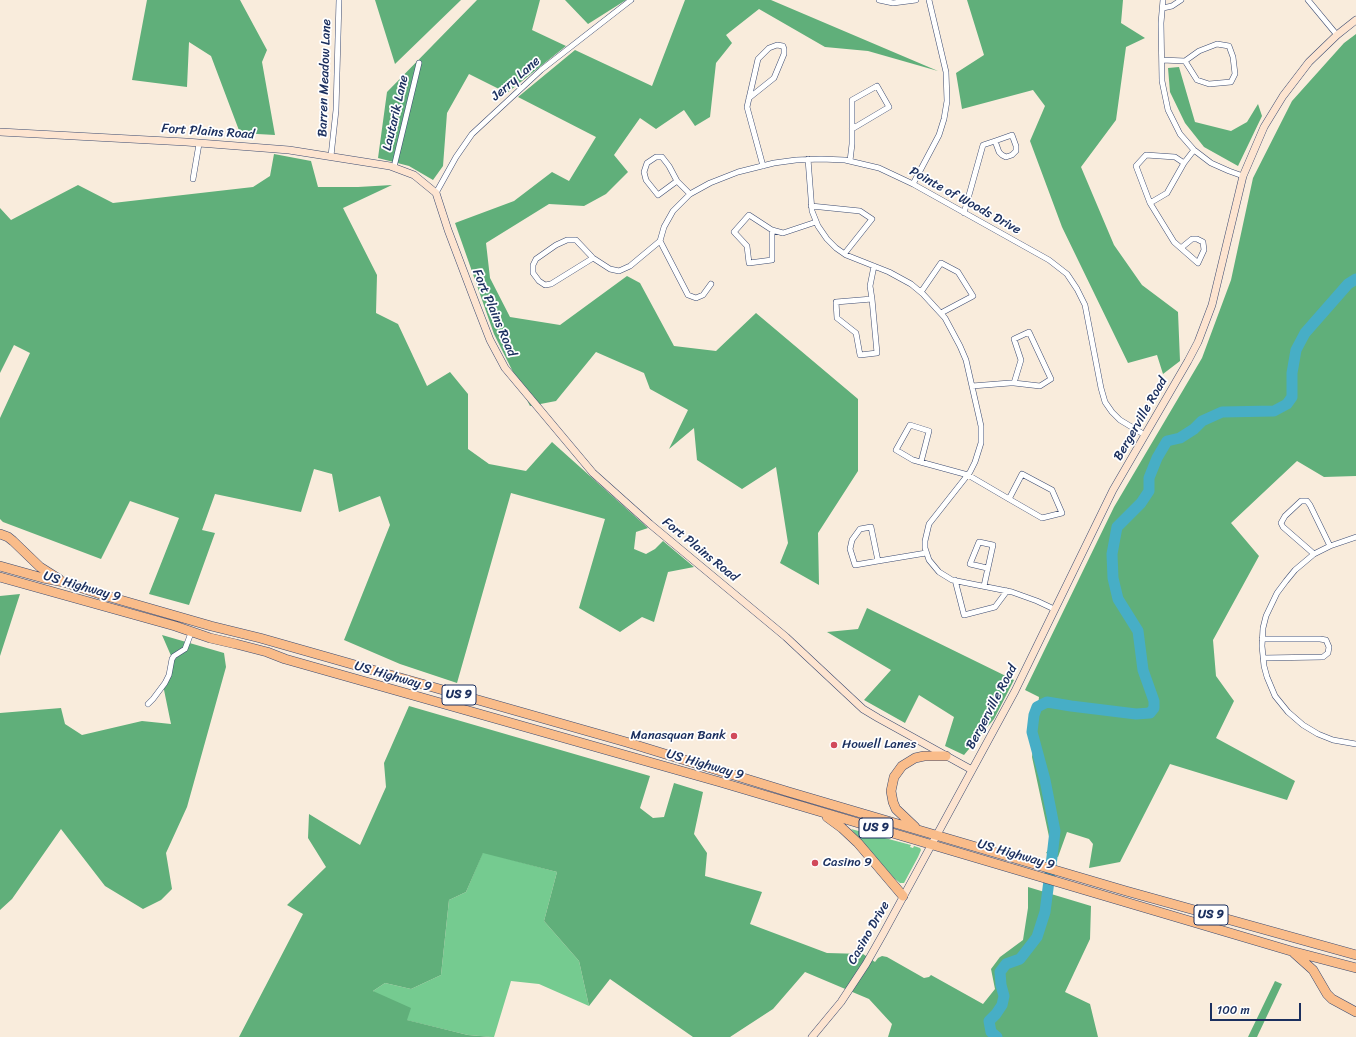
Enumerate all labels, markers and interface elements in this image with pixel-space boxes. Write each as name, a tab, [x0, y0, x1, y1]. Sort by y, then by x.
street label: Barren Meadow Lane	[315, 19, 335, 137]
street label: Jerry Lane	[488, 54, 544, 104]
street label: Lautarik Lane	[380, 74, 412, 152]
street label: Fort Plains Road	[161, 121, 255, 143]
street label: Pointe of Woods Drive	[907, 164, 1023, 238]
street label: Fort Plains Road	[469, 267, 519, 359]
street label: Bergerville Road	[1111, 374, 1171, 464]
street label: Fort Plains Road	[659, 515, 741, 585]
street label: US Highway 9	[41, 568, 123, 606]
street label: US Highway 9	[352, 658, 434, 696]
street label: Bergerville Road	[963, 662, 1021, 752]
road number: US 9	[442, 685, 476, 705]
place label: Manasquan Bank	[631, 728, 726, 744]
marker: Manasquan Bank	[729, 731, 739, 741]
place label: Howell Lanes	[842, 737, 916, 753]
marker: Howell Lanes	[829, 740, 839, 750]
street label: US Highway 9	[664, 746, 746, 784]
road number: US 9	[859, 818, 893, 838]
street label: US Highway 9	[975, 836, 1057, 874]
place label: Casino 9	[823, 855, 872, 871]
marker: Casino 9	[810, 858, 820, 868]
street label: Casino Drive	[845, 899, 893, 967]
road number: US 9	[1194, 905, 1228, 925]
scale bar	[1212, 995, 1303, 1021]
text: 100 m	[1217, 999, 1250, 1021]

